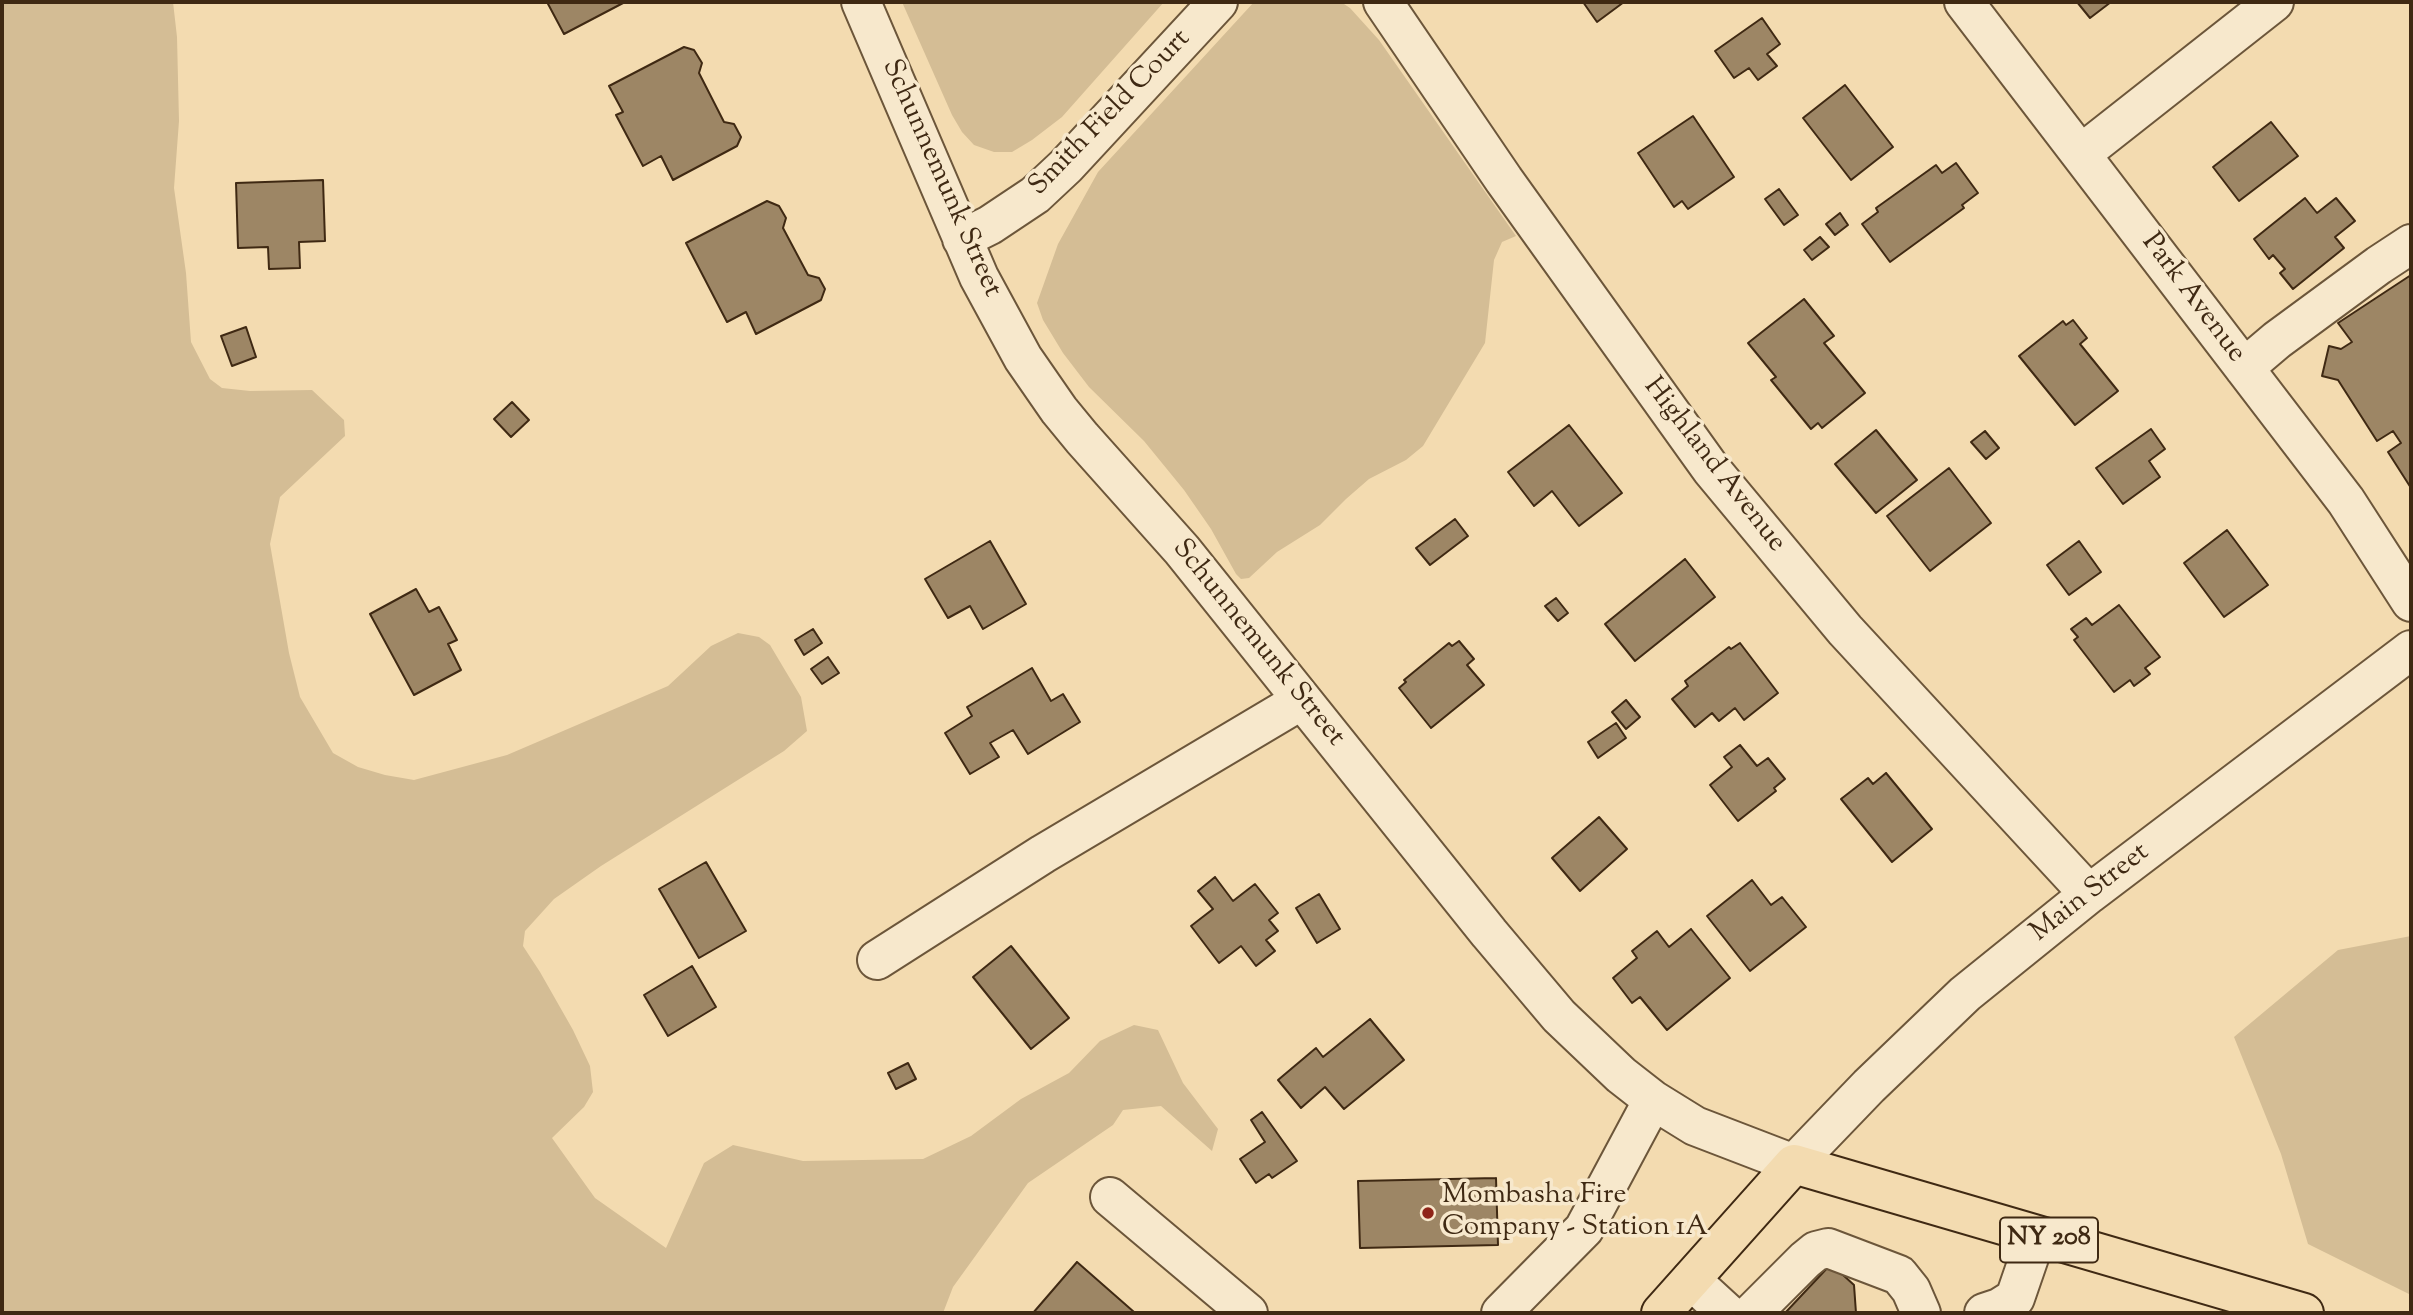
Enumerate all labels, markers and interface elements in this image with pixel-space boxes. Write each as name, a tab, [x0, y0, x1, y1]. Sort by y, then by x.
street label: Smith Field Court	[1023, 24, 1199, 204]
street label: Schunnemunk Street	[873, 55, 1007, 303]
street label: Park Avenue	[2133, 228, 2251, 370]
street label: Highland Avenue	[1634, 372, 1792, 560]
street label: Schunnemunk Street	[1163, 534, 1351, 754]
street label: Main Street	[2025, 837, 2157, 951]
place label: Mombasha Fire Company - Station 1A	[1442, 1180, 1708, 1246]
marker: Mombasha Fire Company - Station 1A	[1420, 1205, 1436, 1221]
road number: NY 208	[2000, 1218, 2098, 1262]

